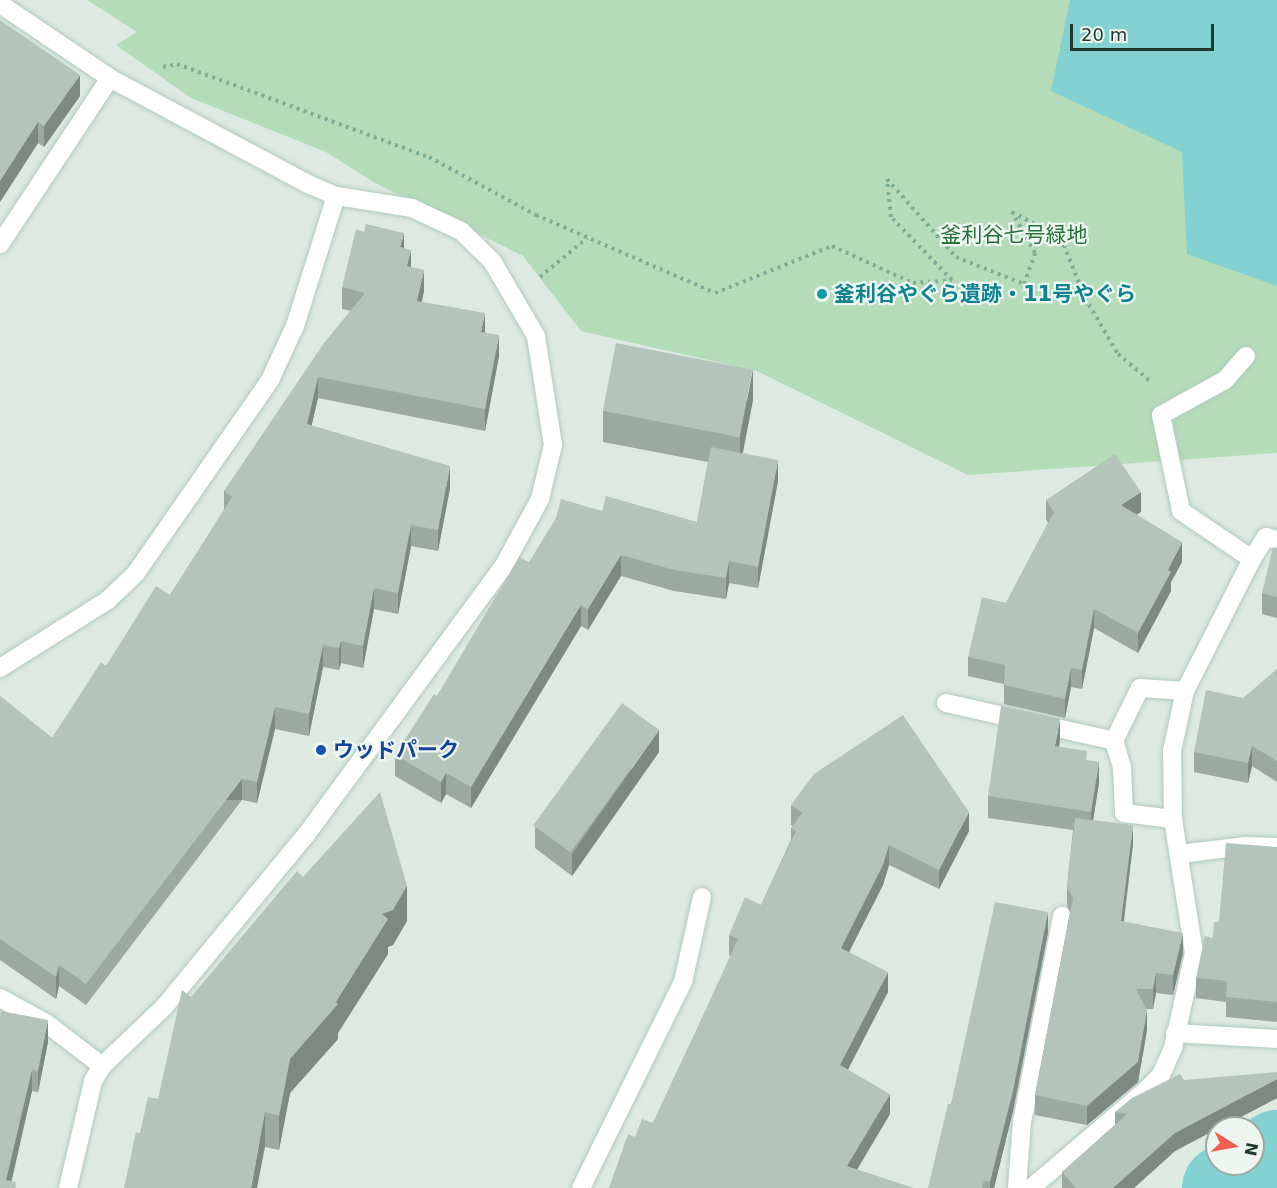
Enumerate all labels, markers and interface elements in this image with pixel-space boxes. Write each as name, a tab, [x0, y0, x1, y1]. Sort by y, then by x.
scale bar	[1073, 12, 1217, 50]
text: 20 m	[1081, 24, 1127, 45]
park label: 釜利谷七号緑地	[941, 222, 1087, 248]
place label: 釜利谷やぐら遺跡・11号やぐら	[834, 281, 1136, 307]
marker: 釜利谷やぐら遺跡・11号やぐら	[815, 287, 829, 301]
place label: ウッドパーク	[333, 737, 459, 763]
marker: ウッドパーク	[314, 743, 328, 757]
north arrow	[1205, 1116, 1265, 1176]
text: N	[1241, 1141, 1262, 1158]

